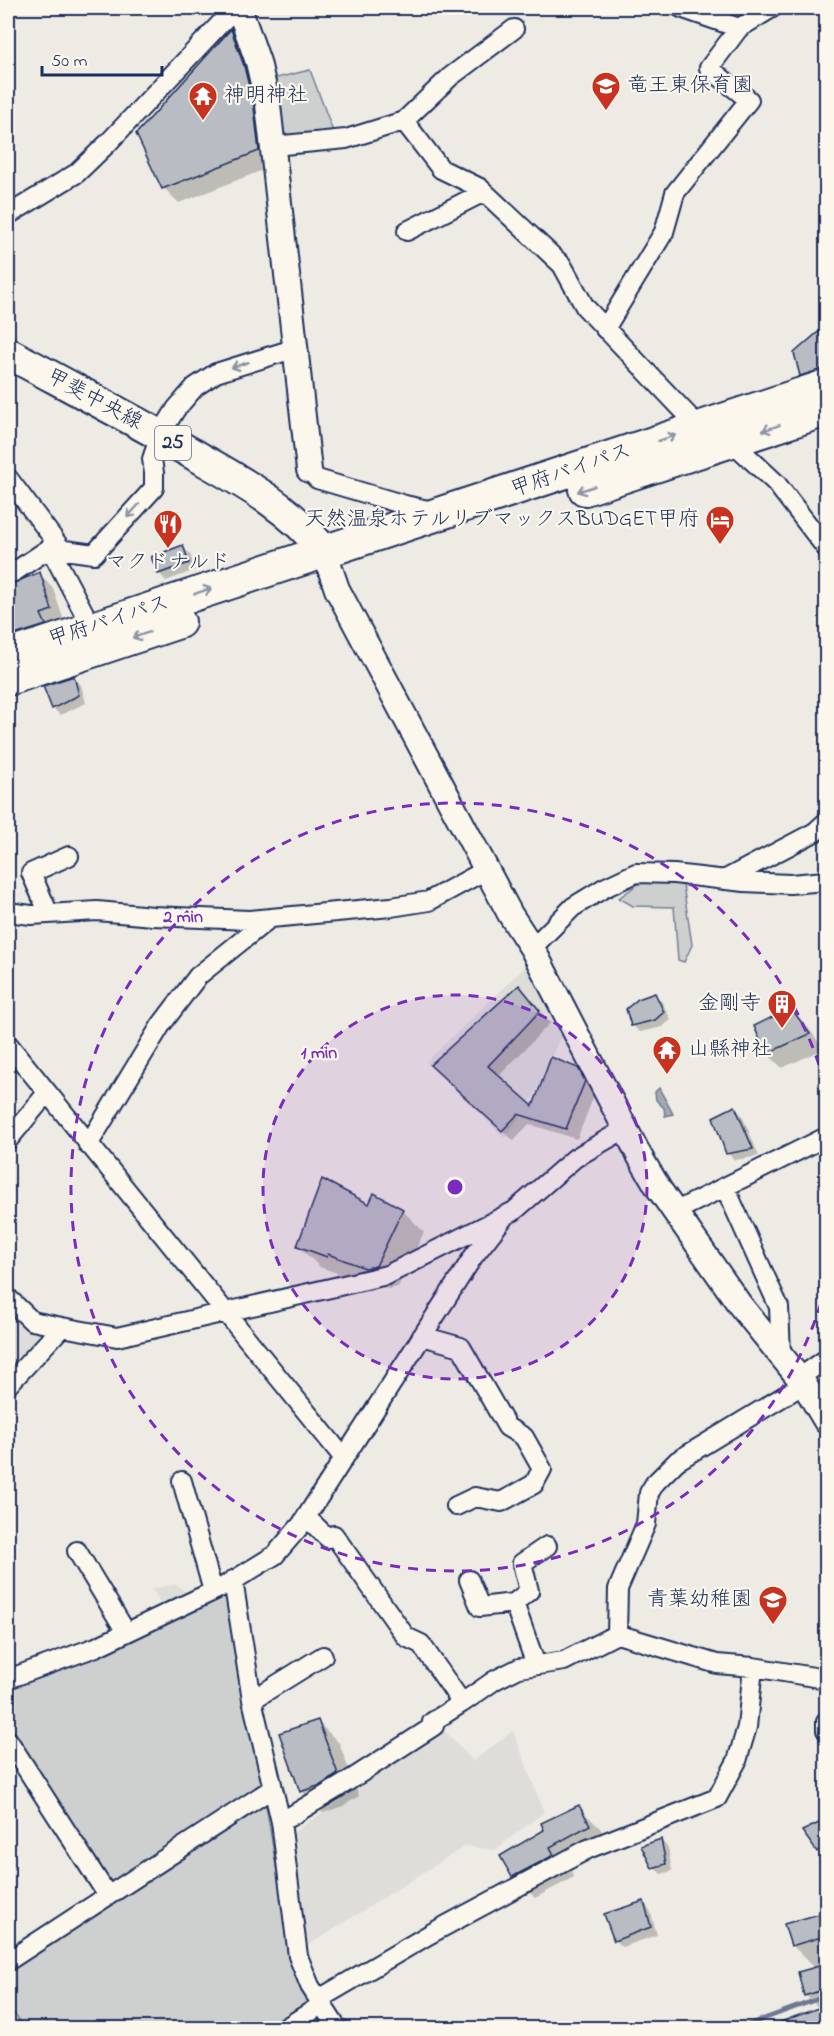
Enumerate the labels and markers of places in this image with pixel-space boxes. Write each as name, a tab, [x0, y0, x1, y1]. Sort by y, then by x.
school or university icon: 竜王東保育園	[590, 70, 622, 112]
place label: 竜王東保育園	[627, 71, 753, 101]
temple icon: 神明神社	[187, 80, 219, 122]
place label: 神明神社	[224, 81, 308, 111]
hotel icon: 天然温泉ホテルリブマックスBUDGET甲府	[704, 504, 736, 546]
place label: 天然温泉ホテルリブマックスBUDGET甲府	[305, 505, 699, 535]
restaurant icon: マクドナルド	[152, 508, 184, 550]
place label: マクドナルド	[106, 548, 230, 578]
building icon: 金剛寺	[766, 988, 798, 1030]
place label: 金剛寺	[698, 989, 761, 1019]
temple icon: 山縣神社	[651, 1034, 683, 1076]
place label: 山縣神社	[688, 1035, 772, 1065]
centre of rings	[445, 1177, 465, 1197]
school or university icon: 青葉幼稚園	[757, 1584, 789, 1626]
place label: 青葉幼稚園	[647, 1585, 752, 1615]

